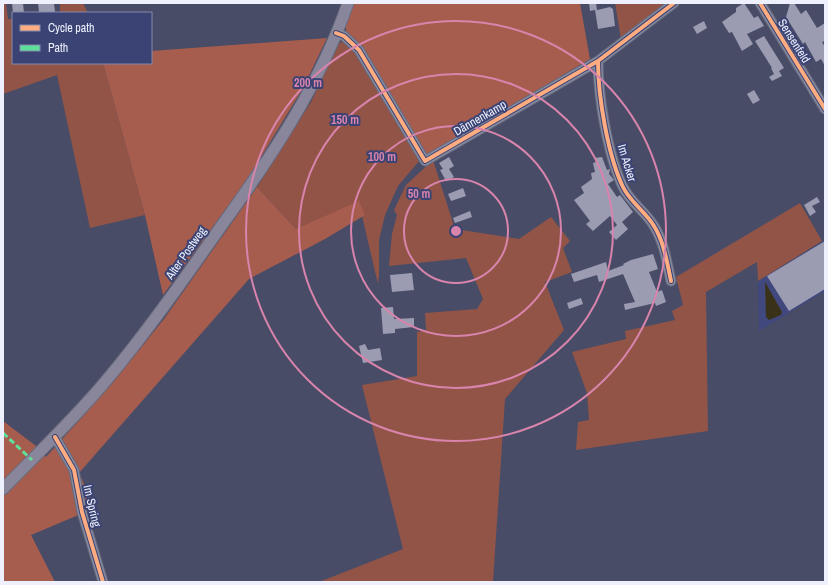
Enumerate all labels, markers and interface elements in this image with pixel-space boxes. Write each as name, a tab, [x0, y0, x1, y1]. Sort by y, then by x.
legend	[12, 12, 152, 64]
street label: Sensenfeld	[774, 16, 814, 66]
text: Cycle path	[48, 20, 95, 36]
text: Path	[48, 40, 68, 56]
text: 200 m	[294, 75, 322, 91]
street label: Dännenkamp	[451, 96, 509, 140]
text: 150 m	[331, 112, 359, 128]
street label: Im Acker	[614, 142, 640, 184]
text: 100 m	[368, 149, 396, 165]
text: 50 m	[408, 186, 430, 202]
street label: Alter Postweg	[161, 223, 210, 283]
centre of rings	[449, 224, 463, 238]
street label: Im Spring	[79, 483, 105, 529]

